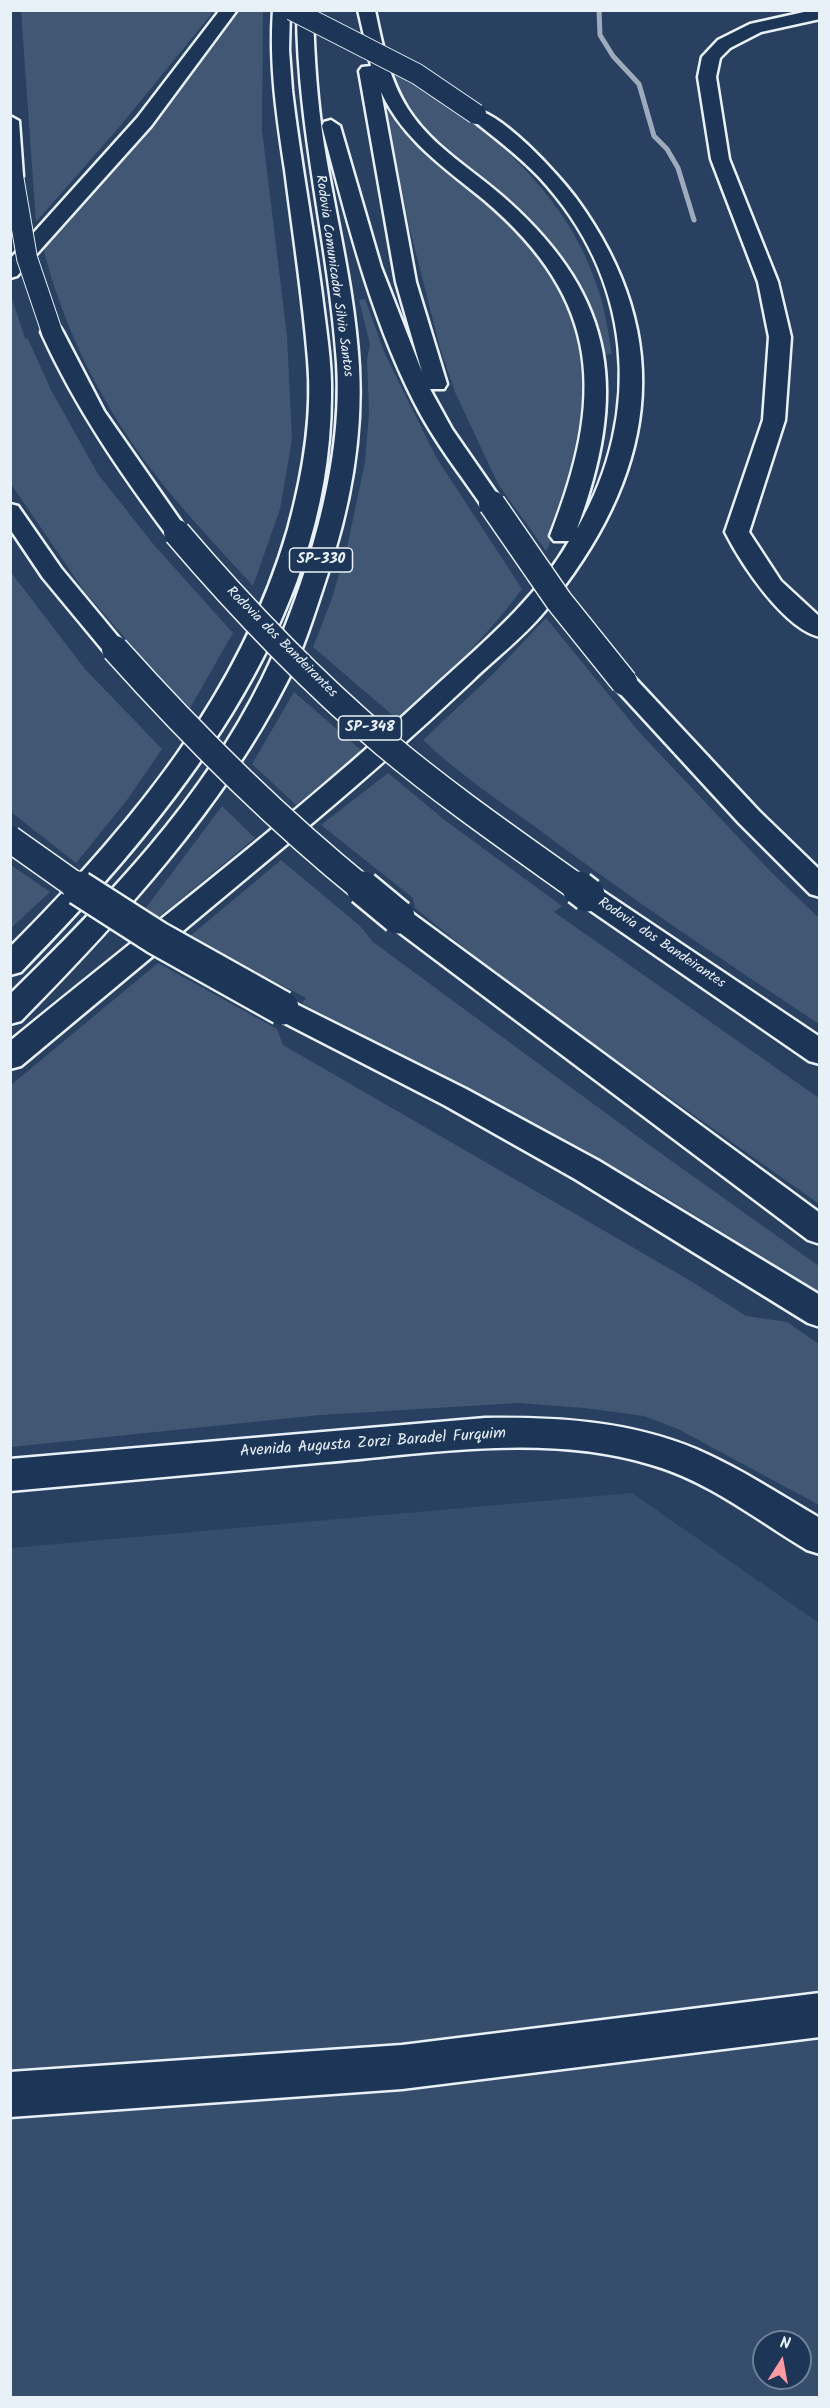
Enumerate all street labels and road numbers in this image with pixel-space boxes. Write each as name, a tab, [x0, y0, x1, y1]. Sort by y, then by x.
street label: Rodovia Comunicador Silvio Santos	[311, 174, 355, 378]
road number: SP-330	[290, 548, 352, 572]
street label: Rodovia dos Bandeirantes	[222, 584, 340, 702]
road number: SP-348	[338, 716, 401, 740]
street label: Rodovia dos Bandeirantes	[594, 895, 728, 993]
street label: Avenida Augusta Zorzi Baradel Furquim	[239, 1425, 507, 1463]

